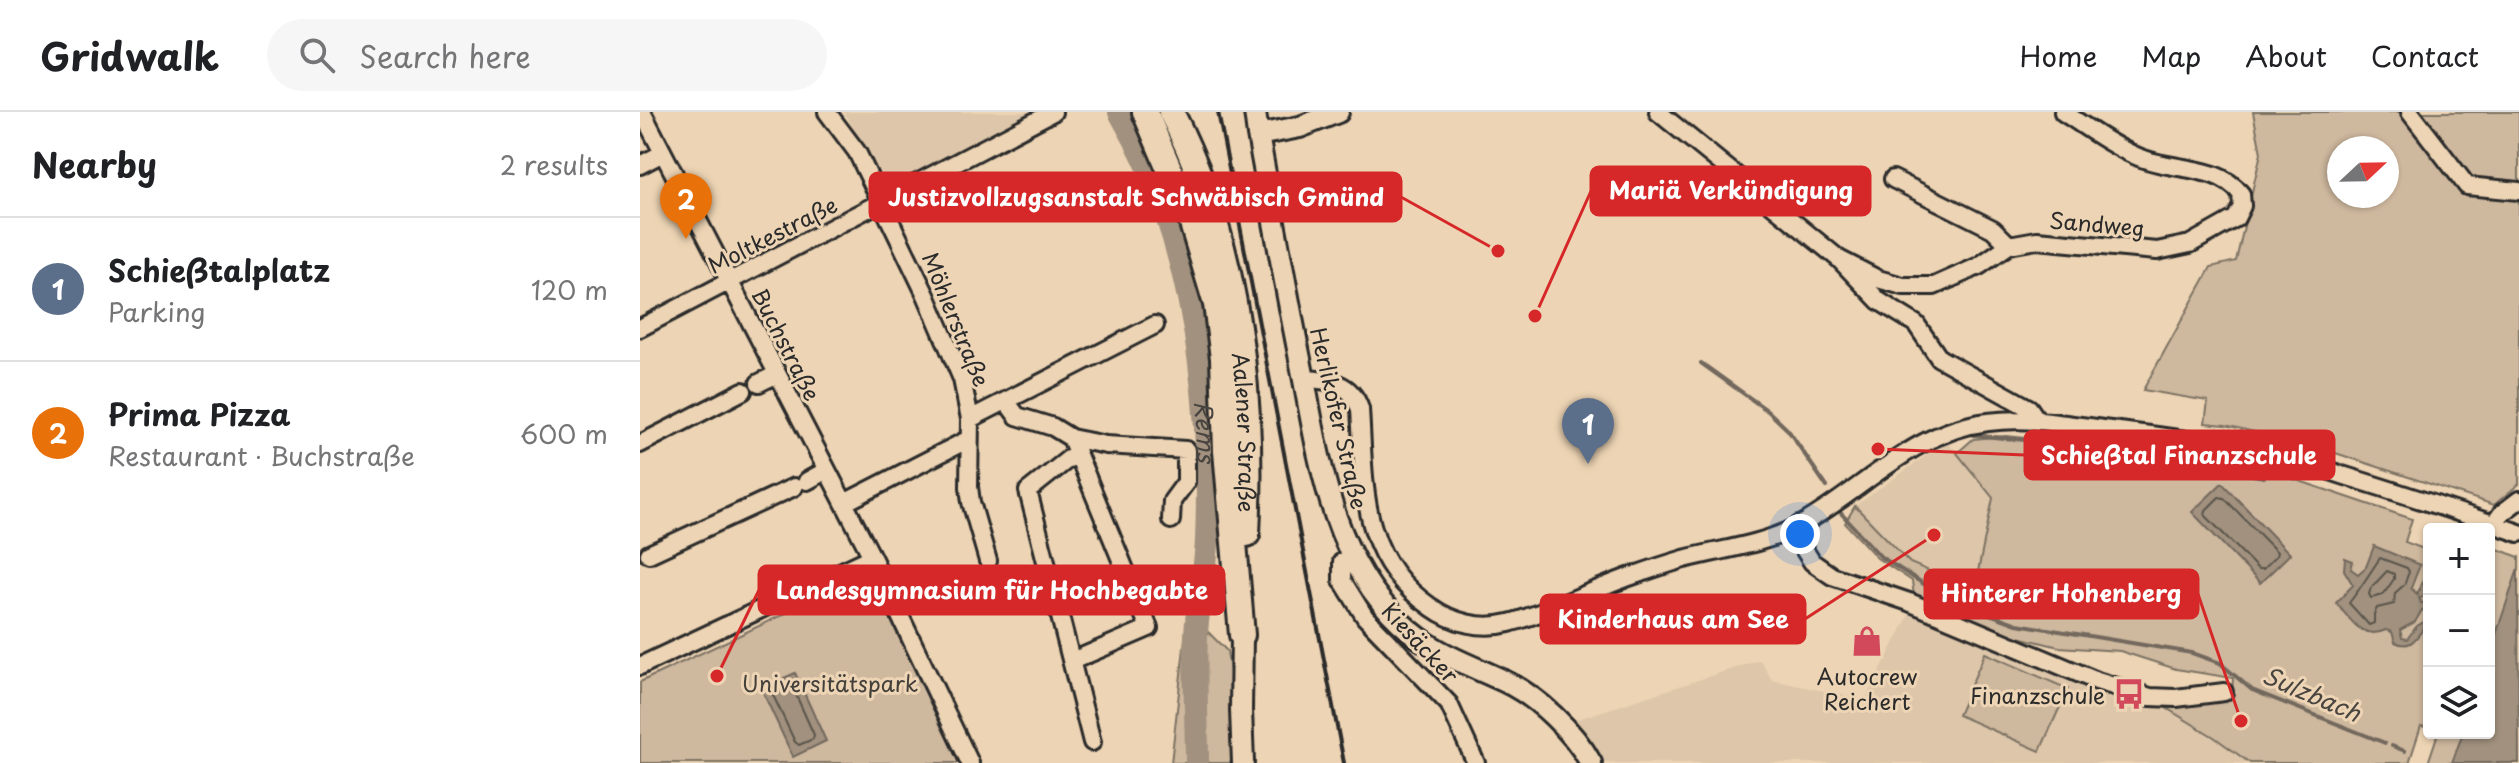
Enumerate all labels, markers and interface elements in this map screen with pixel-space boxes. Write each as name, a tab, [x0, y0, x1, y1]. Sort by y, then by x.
search box	[267, 19, 827, 91]
text: Gridwalk	[40, 27, 219, 84]
icon: search	[295, 33, 339, 77]
text: Search here	[359, 33, 531, 78]
text: Home	[2019, 34, 2097, 77]
text: Map	[2141, 34, 2201, 77]
text: About	[2245, 34, 2327, 77]
text: Contact	[2371, 34, 2479, 77]
north arrow	[2327, 136, 2399, 208]
text: Nearby	[32, 138, 157, 190]
text: 2 results	[500, 145, 608, 184]
callout: Mariä Verkündigung	[1591, 167, 1870, 215]
text: Mariä Verkündigung	[1609, 171, 1853, 207]
pin: 2	[660, 173, 712, 239]
callout: Justizvollzugsanstalt Schwäbisch Gmünd	[870, 173, 1401, 221]
text: Justizvollzugsanstalt Schwäbisch Gmünd	[888, 178, 1384, 214]
street label: Moltkestraße	[702, 187, 842, 281]
street label: Sandweg	[2048, 202, 2146, 244]
text: Schießtalplatz	[108, 247, 330, 292]
street label: Möhlerstraße	[915, 247, 999, 391]
text: 1	[52, 270, 64, 309]
text: 120 m	[531, 270, 608, 309]
street label: Buchstraße	[744, 282, 830, 406]
text: Parking	[108, 292, 205, 331]
street label: Herlikofer Straße	[1303, 324, 1377, 512]
street label: Aalener Straße	[1225, 350, 1265, 513]
text: Prima Pizza	[108, 391, 291, 436]
pin: 1	[1562, 398, 1614, 464]
water label: Rems	[1186, 399, 1226, 466]
text: 2	[49, 414, 67, 453]
text: 600 m	[520, 414, 608, 453]
callout: Schießtal Finanzschule	[2025, 431, 2334, 479]
text: Restaurant · Buchstraße	[108, 436, 415, 475]
text: Schießtal Finanzschule	[2041, 436, 2317, 472]
your location	[1780, 514, 1820, 554]
map controls	[2423, 523, 2495, 739]
button: +	[2423, 523, 2495, 595]
callout: Landesgymnasium für Hochbegabte	[759, 566, 1224, 614]
callout: Hinterer Hohenberg	[1925, 570, 2198, 618]
text: Landesgymnasium für Hochbegabte	[776, 571, 1208, 607]
text: Hinterer Hohenberg	[1941, 574, 2181, 610]
street label: Kiesäcker	[1375, 594, 1468, 690]
callout: Kinderhaus am See	[1541, 595, 1805, 643]
button: −	[2423, 595, 2495, 667]
text: Kinderhaus am See	[1557, 600, 1789, 636]
shop icon: Autocrew Reichert	[1850, 624, 1884, 658]
water label: Sulzbach	[2257, 656, 2367, 730]
place label: Autocrew Reichert	[1817, 659, 1917, 717]
park label: Universitätspark	[742, 666, 918, 699]
button: layers	[2423, 667, 2495, 739]
bus stop icon: Finanzschule	[2112, 677, 2146, 711]
place label: Finanzschule	[1970, 678, 2105, 711]

